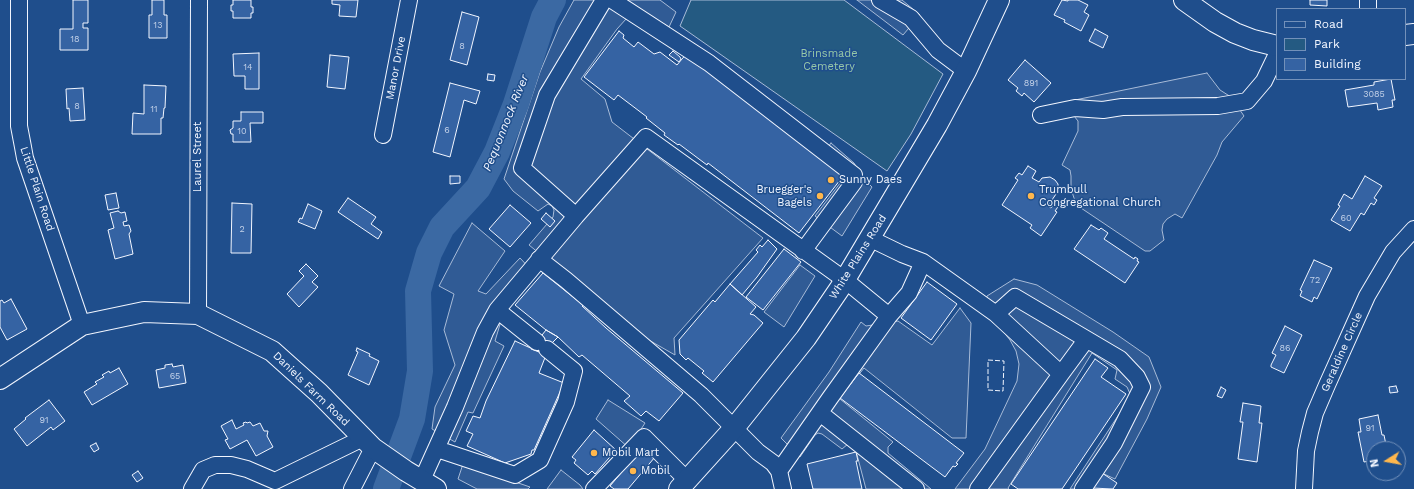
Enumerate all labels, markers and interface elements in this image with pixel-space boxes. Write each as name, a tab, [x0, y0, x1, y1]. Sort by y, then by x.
legend	[1276, 8, 1406, 80]
text: Road	[1314, 17, 1343, 31]
house number: 13	[154, 20, 162, 30]
house number: 18	[70, 34, 80, 44]
street label: Manor Drive	[383, 35, 409, 101]
text: Park	[1314, 37, 1340, 51]
house number: 8	[459, 41, 465, 51]
park label: Brinsmade Cemetery	[800, 47, 858, 73]
text: Building	[1314, 57, 1361, 71]
house number: 14	[243, 62, 253, 72]
water label: Pequonnock River	[480, 73, 532, 173]
house number: 891	[1024, 78, 1038, 88]
house number: 3085	[1363, 89, 1385, 99]
house number: 8	[74, 101, 80, 111]
house number: 11	[150, 104, 158, 114]
street label: Laurel Street	[191, 122, 205, 192]
house number: 6	[444, 125, 450, 135]
house number: 10	[237, 126, 247, 136]
street label: Little Plain Road	[17, 145, 57, 233]
place label: Sunny Daes	[839, 173, 902, 187]
marker: Sunny Daes	[826, 175, 836, 185]
place label: Bruegger's Bagels	[756, 183, 812, 209]
place label: Trumbull Congregational Church	[1039, 183, 1161, 209]
marker: Bruegger's Bagels	[815, 191, 825, 201]
marker: Trumbull Congregational Church	[1026, 191, 1036, 201]
street label: White Plains Road	[827, 212, 889, 302]
house number: 60	[1340, 213, 1352, 223]
house number: 2	[239, 224, 245, 234]
house number: 72	[1310, 275, 1320, 285]
street label: Geraldine Circle	[1319, 310, 1365, 394]
house number: 86	[1279, 343, 1291, 353]
street label: Daniels Farm Road	[270, 349, 352, 429]
house number: 65	[170, 371, 180, 381]
house number: 91	[39, 415, 49, 425]
house number: 91	[1365, 423, 1375, 433]
north arrow	[1366, 441, 1406, 481]
place label: Mobil Mart	[602, 446, 659, 460]
marker: Mobil Mart	[589, 448, 599, 458]
text: N	[1368, 458, 1382, 468]
place label: Mobil	[641, 464, 670, 478]
marker: Mobil	[628, 466, 638, 476]

